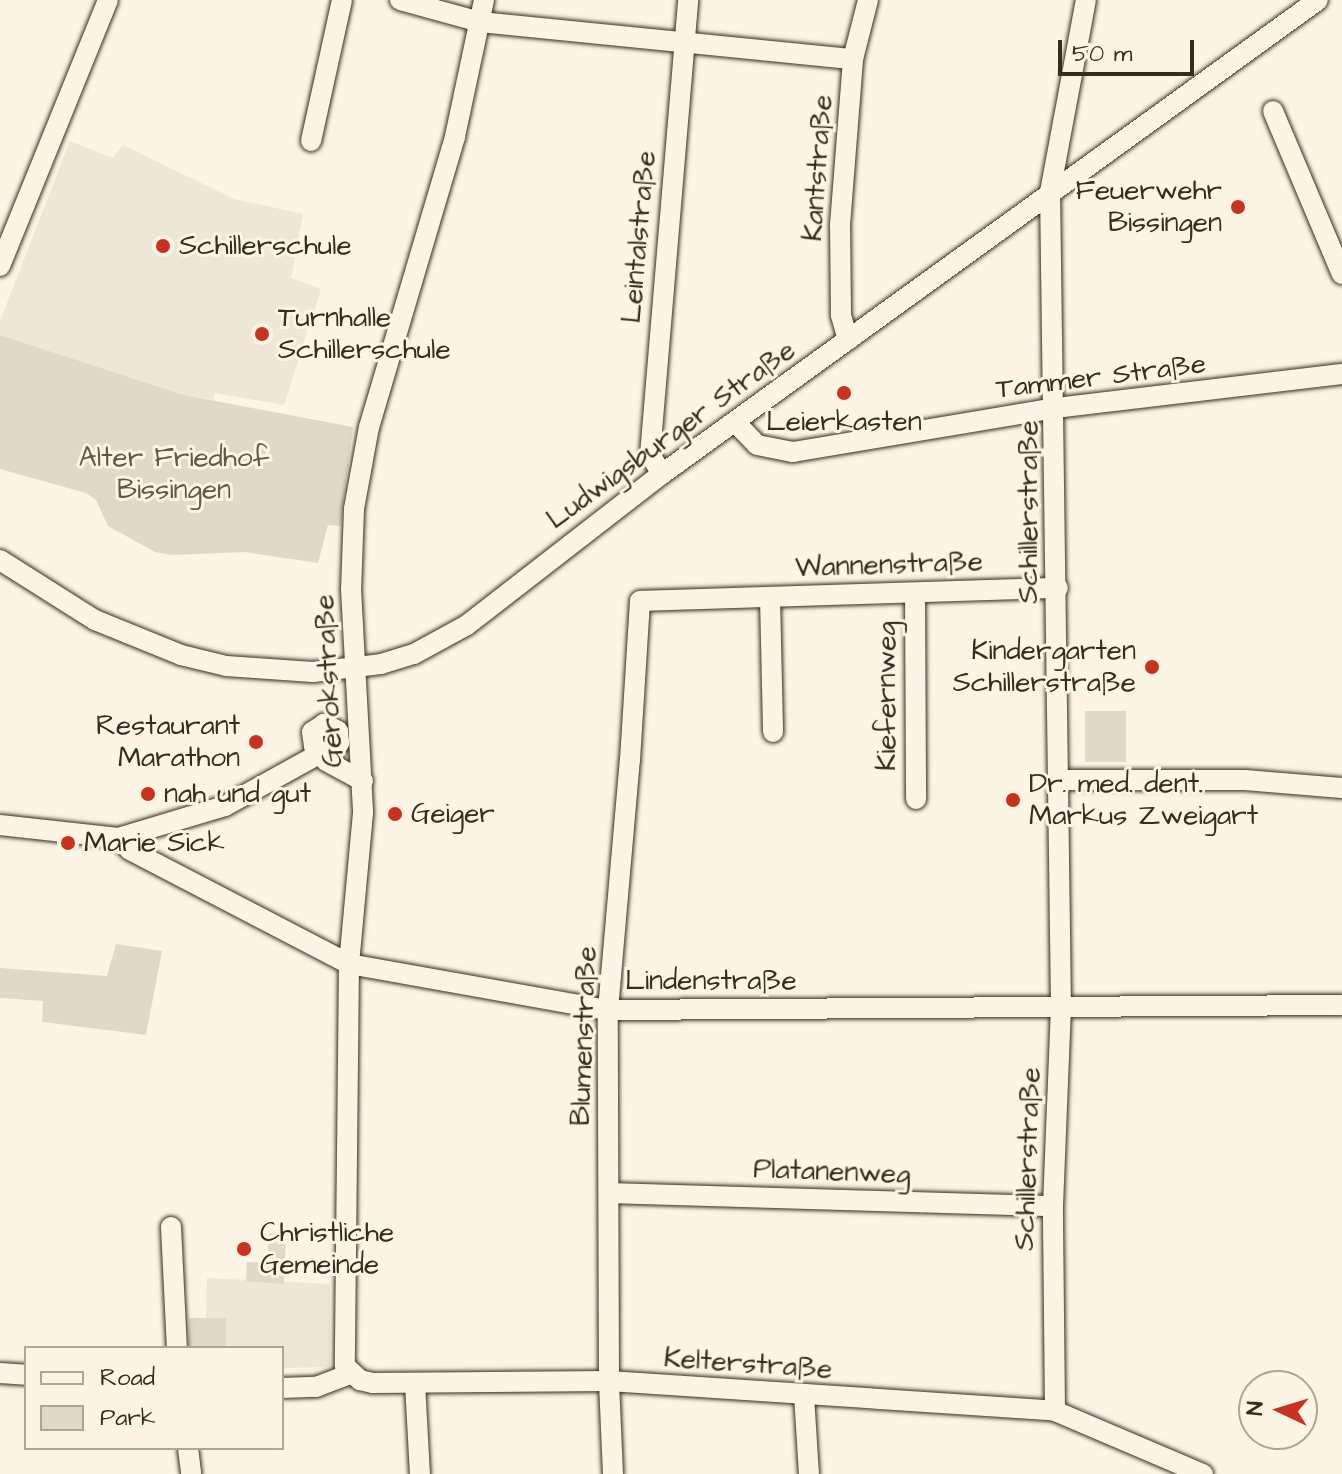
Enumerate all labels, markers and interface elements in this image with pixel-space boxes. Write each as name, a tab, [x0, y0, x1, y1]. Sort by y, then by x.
scale bar	[1062, 24, 1198, 74]
text: 50 m	[1072, 37, 1132, 71]
street label: Kantstraße	[796, 94, 840, 242]
street label: Leintalstraße	[615, 149, 663, 325]
place label: Feuerwehr Bissingen	[1076, 174, 1222, 240]
marker: Feuerwehr Bissingen	[1229, 198, 1247, 216]
place label: Schillerschule	[179, 229, 352, 263]
marker: Schillerschule	[154, 237, 172, 255]
place label: Turnhalle Schillerschule	[278, 301, 451, 367]
marker: Turnhalle Schillerschule	[253, 325, 271, 343]
street label: Ludwigsburger Straße	[540, 334, 802, 536]
street label: Tammer Straße	[994, 347, 1208, 407]
marker: Leierkasten	[835, 384, 853, 402]
place label: Leierkasten	[766, 405, 922, 439]
street label: Schillerstraße	[1012, 420, 1046, 604]
park label: Alter Friedhof Bissingen	[79, 441, 269, 507]
street label: Wannenstraße	[795, 545, 983, 585]
street label: Gerokstraße	[308, 594, 350, 768]
street label: Kiefernweg	[870, 621, 904, 771]
place label: Kindergarten Schillerstraße	[953, 634, 1136, 700]
marker: Kindergarten Schillerstraße	[1143, 658, 1161, 676]
place label: Restaurant Marathon	[96, 709, 240, 775]
marker: Restaurant Marathon	[247, 733, 265, 751]
place label: Dr. med. dent. Markus Zweigart	[1029, 767, 1258, 833]
place label: nah und gut	[164, 777, 311, 811]
marker: nah und gut	[139, 785, 157, 803]
marker: Dr. med. dent. Markus Zweigart	[1004, 791, 1022, 809]
place label: Geiger	[411, 797, 495, 831]
marker: Geiger	[386, 805, 404, 823]
place label: Marie Sick	[84, 826, 225, 860]
marker: Marie Sick	[59, 834, 77, 852]
street label: Blumenstraße	[564, 946, 604, 1126]
street label: Lindenstraße	[625, 964, 797, 998]
street label: Schillerstraße	[1008, 1067, 1048, 1251]
street label: Platanenweg	[753, 1152, 911, 1192]
place label: Christliche Gemeinde	[260, 1216, 394, 1282]
marker: Christliche Gemeinde	[235, 1240, 253, 1258]
street label: Kelterstraße	[663, 1341, 833, 1387]
legend	[24, 1346, 284, 1450]
text: Road	[100, 1361, 155, 1395]
north arrow	[1238, 1370, 1318, 1450]
text: N	[1240, 1400, 1271, 1416]
text: Park	[100, 1401, 156, 1435]

